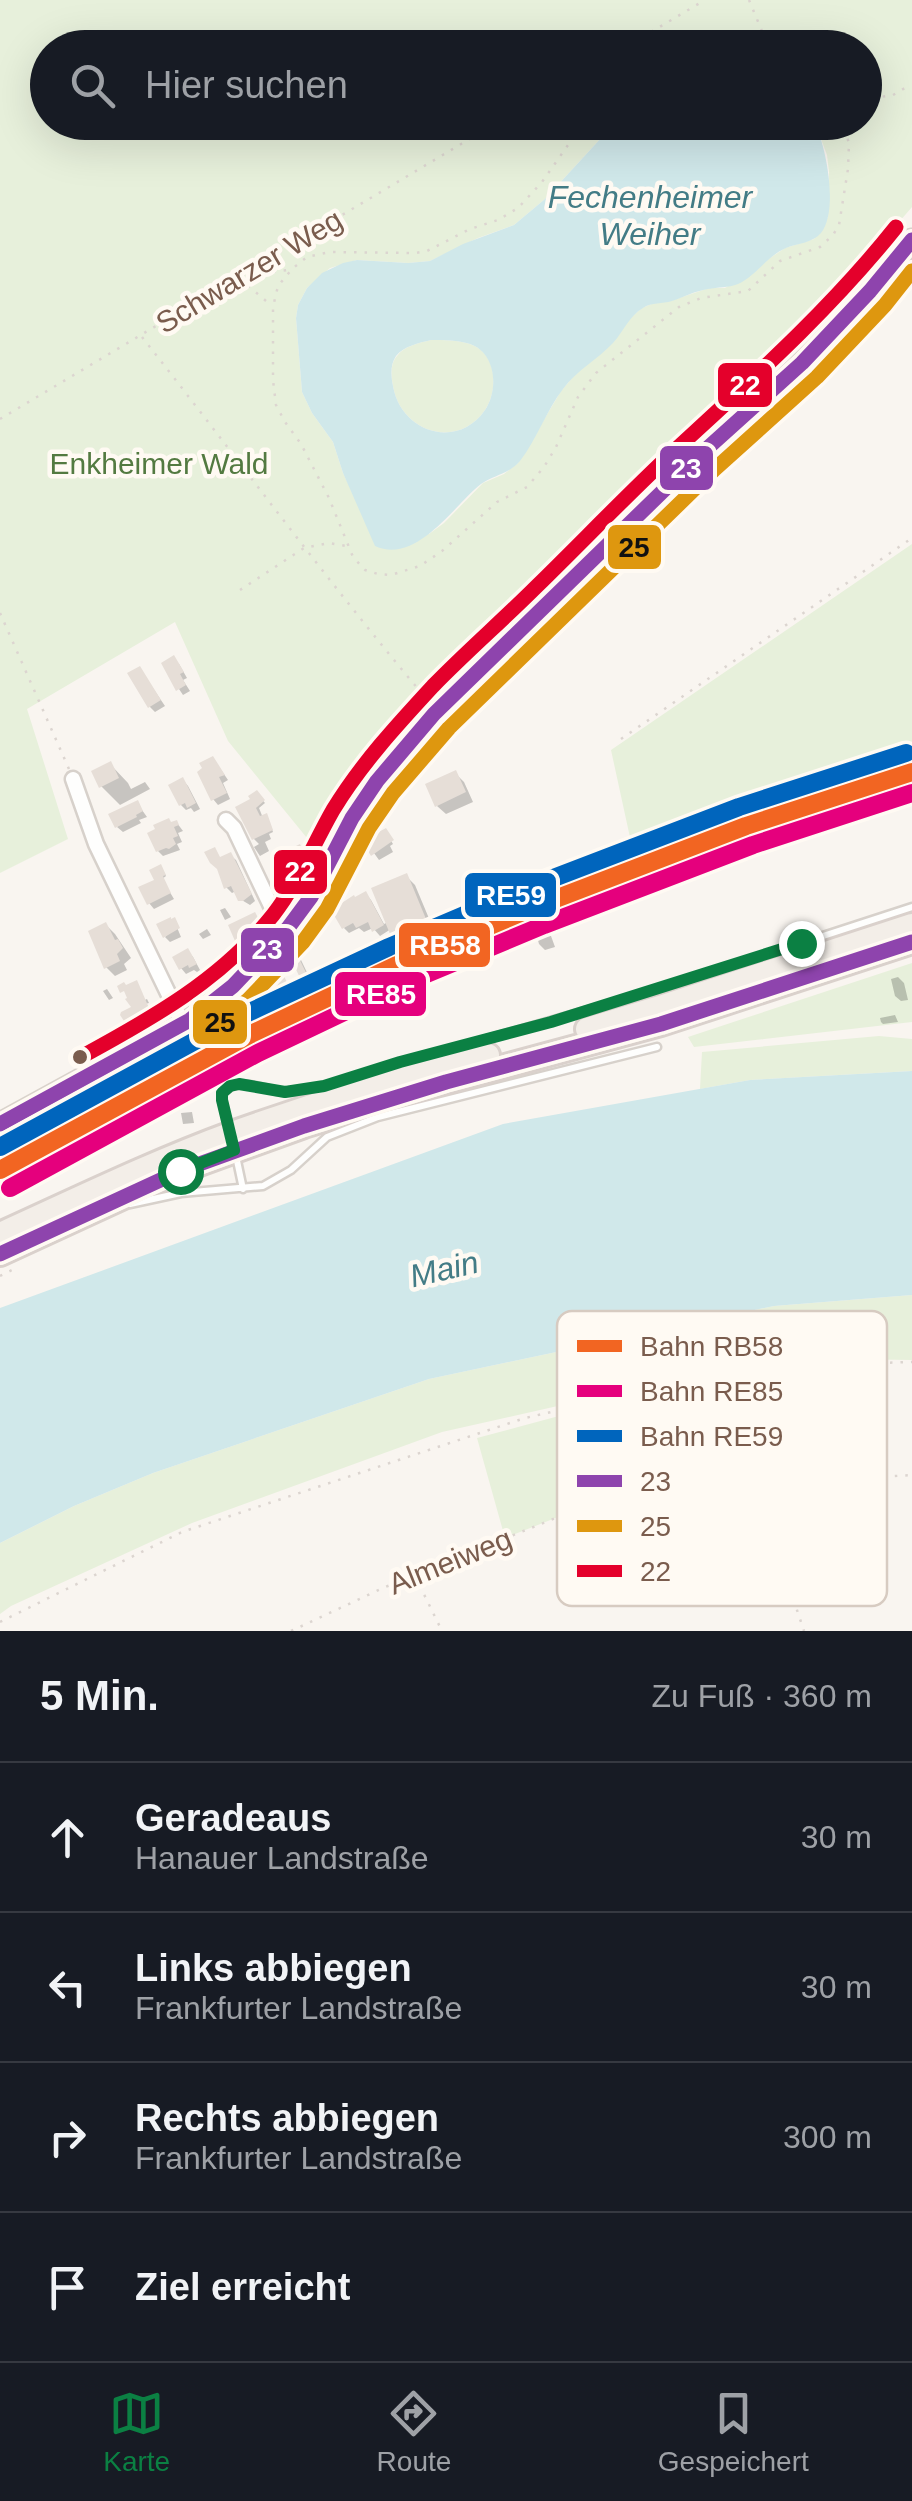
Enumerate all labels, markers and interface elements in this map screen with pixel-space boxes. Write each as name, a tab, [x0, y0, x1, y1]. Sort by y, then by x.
search box	[30, 30, 882, 140]
icon: search	[65, 58, 120, 113]
text: Hier suchen	[145, 64, 348, 106]
water label: Fechenheimer Weiher	[548, 179, 754, 252]
street label: Schwarzer Weg	[150, 202, 348, 340]
line badge: 22	[716, 361, 774, 409]
text: 22	[729, 370, 761, 401]
line badge: 23	[658, 444, 715, 492]
park label: Enkheimer Wald	[50, 447, 268, 480]
text: 23	[670, 453, 702, 484]
line badge: 25	[606, 523, 663, 571]
text: 25	[618, 532, 650, 563]
line badge: 22	[272, 848, 329, 896]
text: 22	[284, 856, 316, 887]
line badge: RE59	[463, 871, 558, 919]
text: RE59	[476, 880, 546, 911]
line badge: RB58	[397, 921, 492, 969]
route end	[779, 921, 825, 967]
line badge: 23	[239, 926, 296, 974]
text: RB58	[409, 930, 481, 961]
text: 23	[251, 934, 283, 965]
line badge: RE85	[333, 970, 428, 1018]
text: RE85	[346, 979, 416, 1010]
line badge: 25	[191, 998, 249, 1046]
text: 25	[204, 1007, 236, 1038]
unlabelled marker	[70, 1047, 90, 1067]
route start	[158, 1149, 204, 1195]
water label: Main	[406, 1244, 482, 1294]
legend	[557, 1311, 887, 1606]
text: Bahn RB58	[640, 1331, 783, 1362]
text: Bahn RE85	[640, 1376, 783, 1407]
text: Bahn RE59	[640, 1421, 783, 1452]
text: 23	[640, 1466, 671, 1497]
text: 25	[640, 1511, 671, 1542]
street label: Almeiweg	[384, 1521, 516, 1601]
text: 22	[640, 1556, 671, 1587]
text: 5 Min.	[40, 1672, 159, 1719]
text: Zu Fuß · 360 m	[652, 1678, 872, 1714]
text: Geradeaus	[135, 1797, 331, 1839]
icon: ahead	[40, 1810, 95, 1865]
text: 30 m	[801, 1819, 872, 1855]
text: Hanauer Landstraße	[135, 1840, 429, 1876]
text: Links abbiegen	[135, 1947, 412, 1989]
icon: left	[40, 1960, 95, 2015]
text: 30 m	[801, 1969, 872, 2005]
text: Frankfurter Landstraße	[135, 1990, 462, 2026]
text: Rechts abbiegen	[135, 2097, 439, 2139]
icon: right	[40, 2110, 95, 2165]
text: 300 m	[783, 2119, 872, 2155]
text: Frankfurter Landstraße	[135, 2140, 462, 2176]
icon: arrive	[40, 2260, 95, 2315]
text: Ziel erreicht	[135, 2266, 350, 2308]
tab: Karte	[103, 2386, 170, 2478]
tab: Route	[377, 2386, 451, 2478]
tab: Gespeichert	[658, 2386, 809, 2478]

